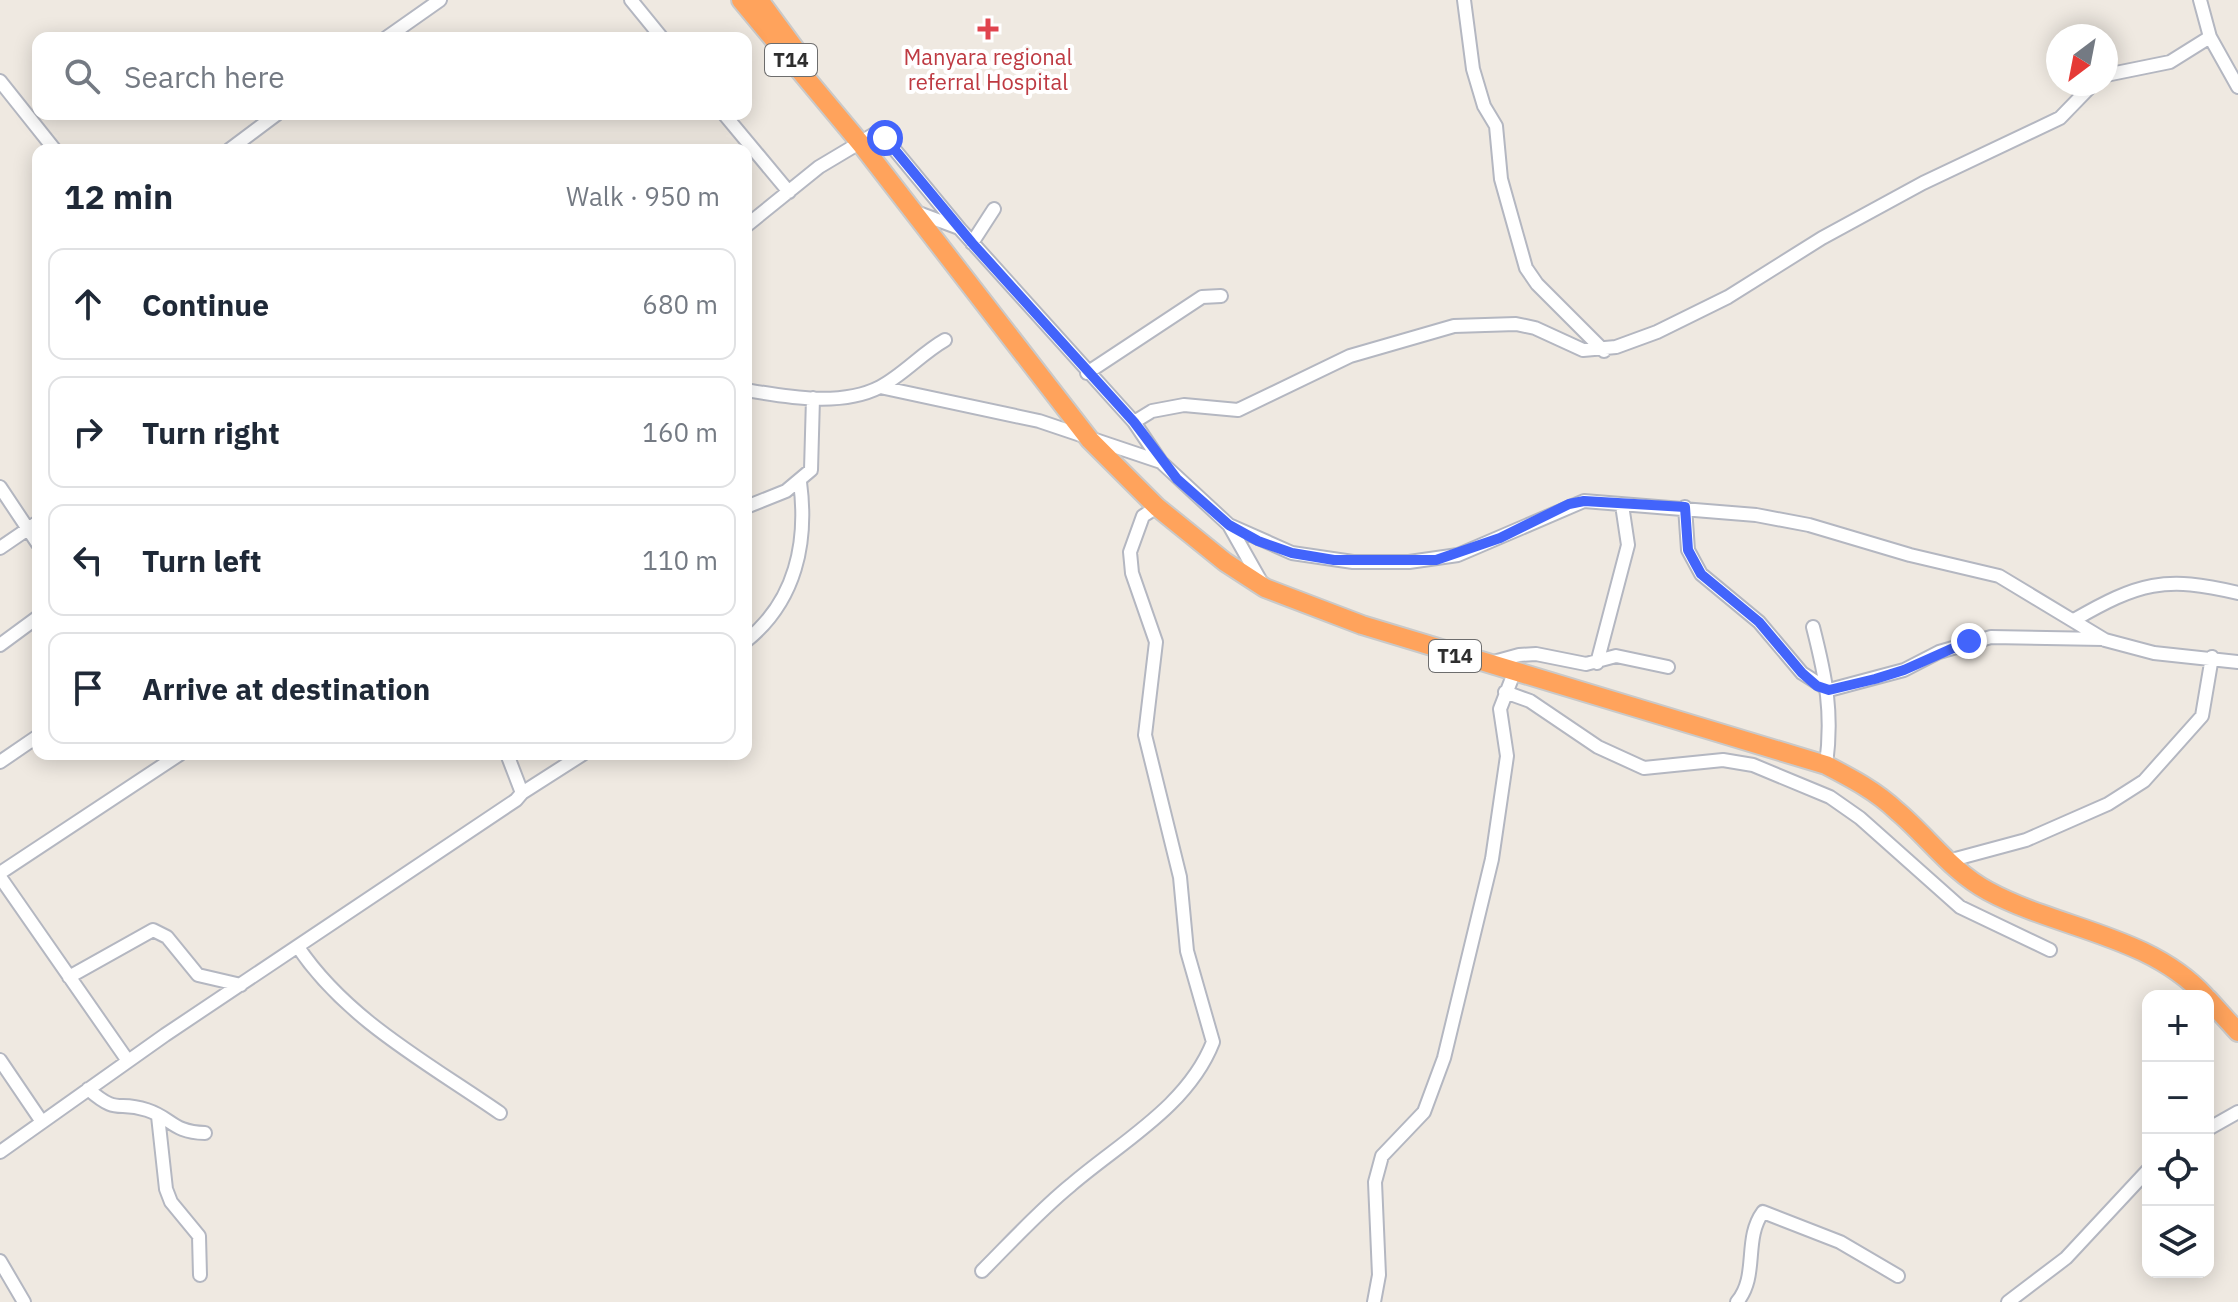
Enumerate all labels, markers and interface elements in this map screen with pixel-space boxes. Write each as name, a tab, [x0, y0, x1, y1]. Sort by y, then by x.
marker: Manyara regional referral Hospital	[977, 18, 999, 40]
north arrow	[2046, 24, 2118, 96]
search box	[32, 32, 752, 120]
place label: Manyara regional referral Hospital	[904, 42, 1073, 96]
road number: T14	[765, 44, 817, 76]
icon: search	[60, 54, 104, 98]
text: Search here	[124, 57, 285, 96]
route start	[867, 120, 903, 156]
text: 12 min	[64, 174, 173, 218]
text: Walk · 950 m	[566, 179, 720, 213]
icon: ahead	[66, 282, 110, 326]
text: Continue	[142, 285, 269, 324]
text: 680 m	[642, 287, 718, 321]
icon: right	[66, 410, 110, 454]
text: Turn right	[142, 413, 280, 452]
text: 160 m	[642, 415, 718, 449]
icon: left	[66, 538, 110, 582]
text: Turn left	[142, 541, 261, 580]
text: 110 m	[642, 543, 718, 577]
route end	[1951, 623, 1987, 659]
road number: T14	[1429, 640, 1481, 672]
icon: arrive	[66, 666, 110, 710]
text: Arrive at destination	[142, 669, 430, 708]
map controls	[2142, 990, 2214, 1278]
button: +	[2142, 990, 2214, 1062]
button: −	[2142, 1062, 2214, 1134]
button: locate	[2142, 1134, 2214, 1206]
button: layers	[2142, 1206, 2214, 1278]

